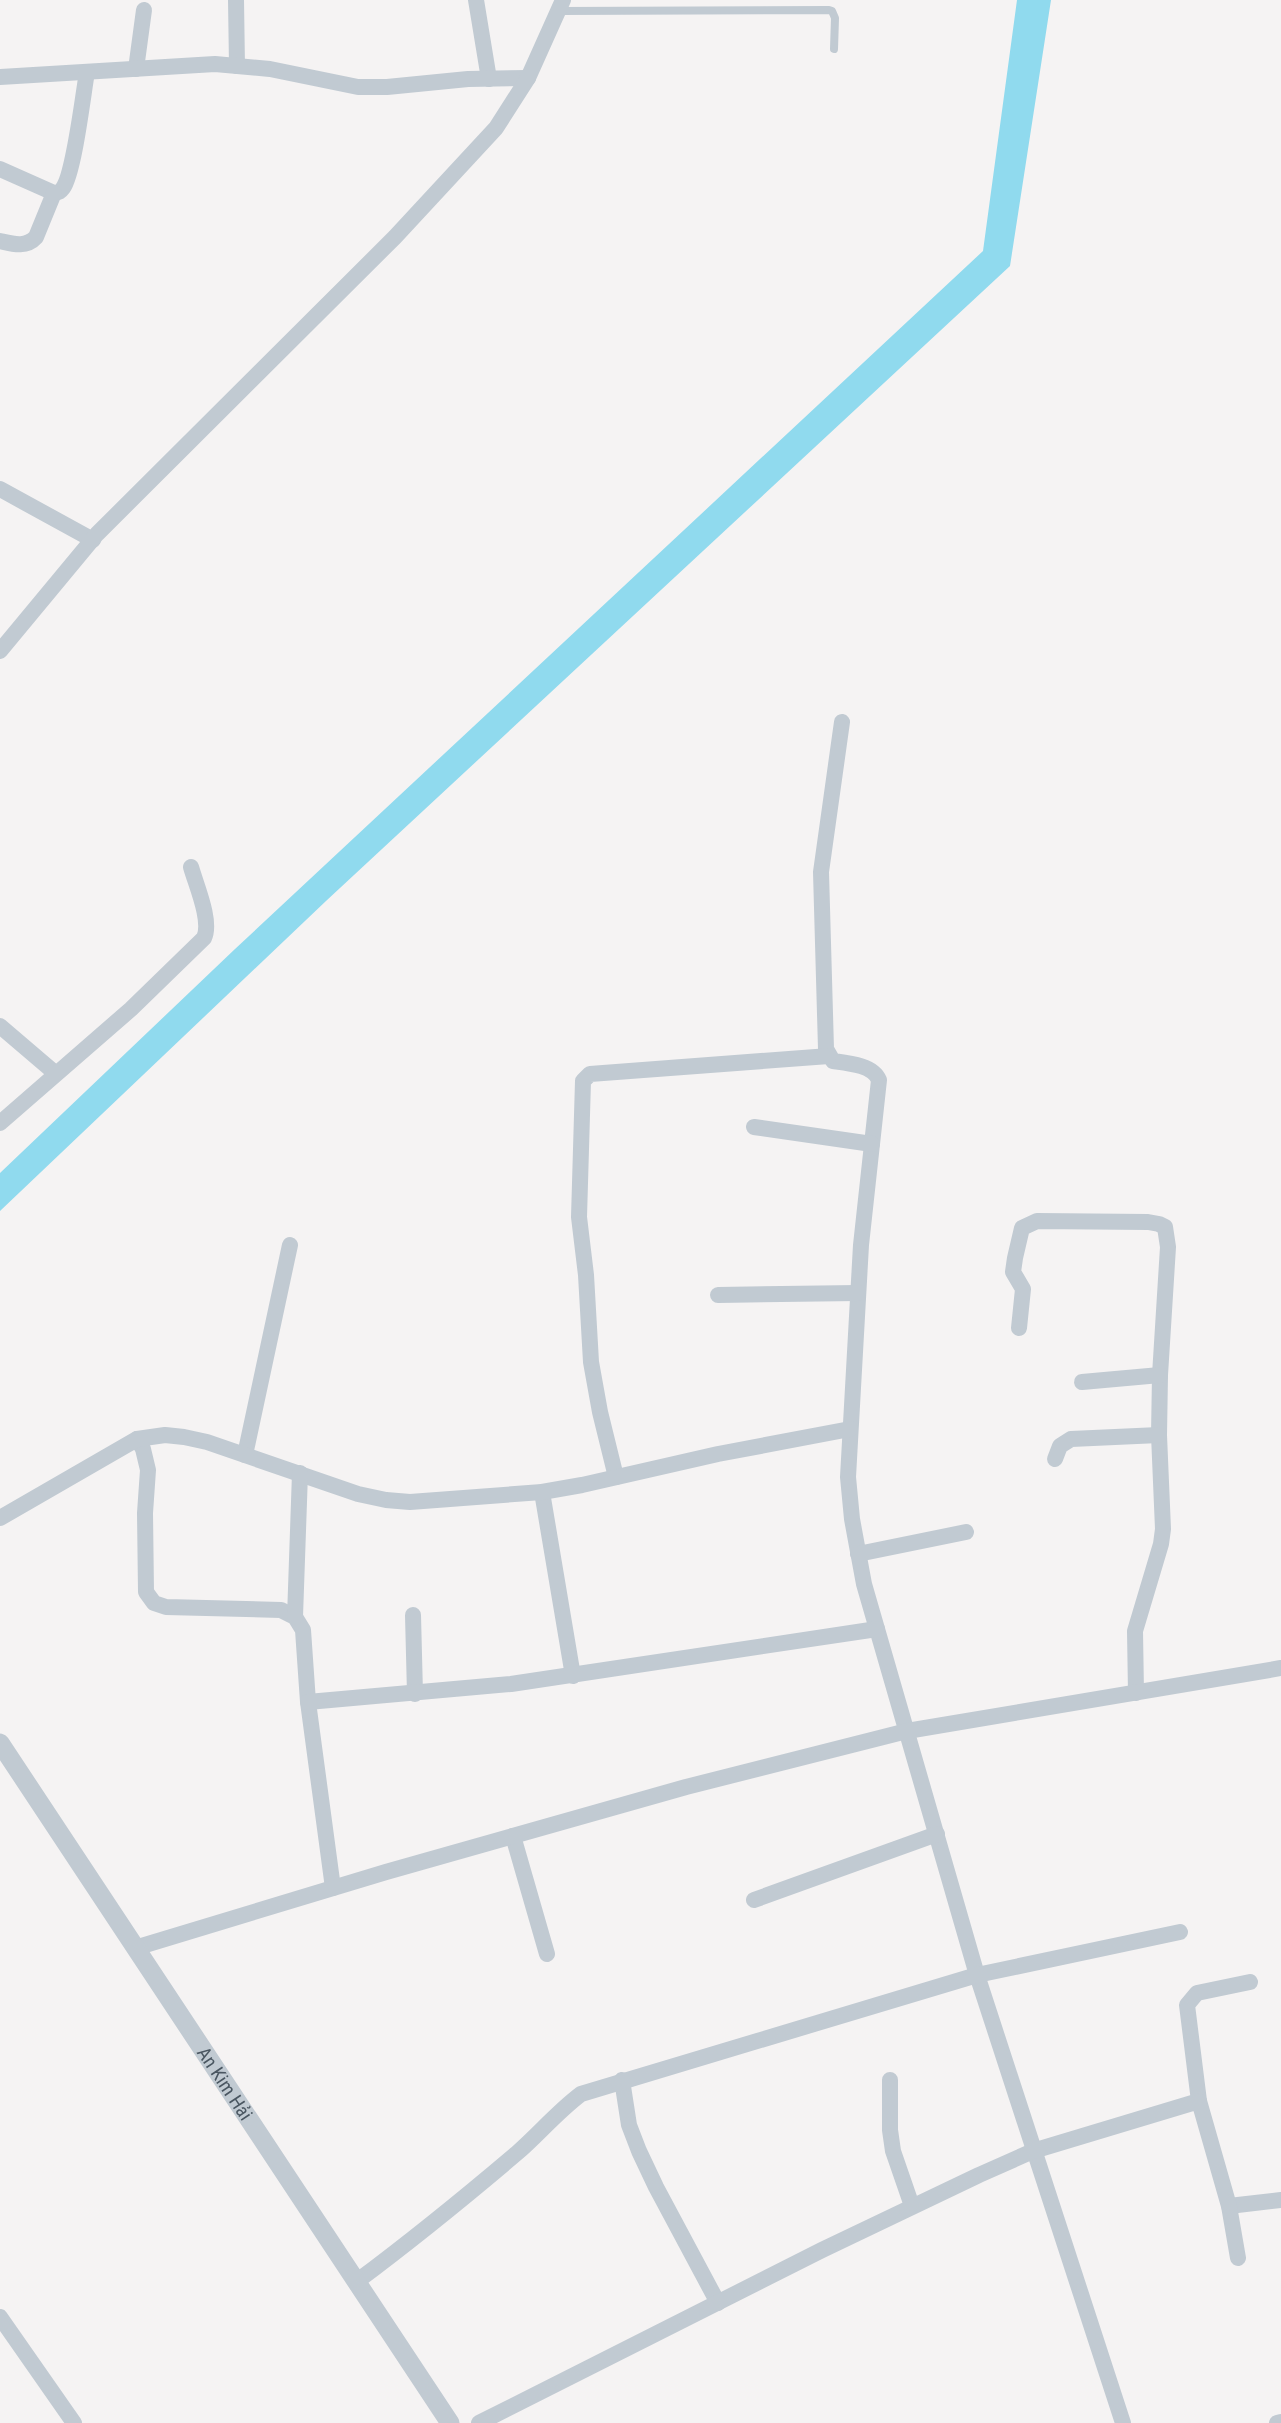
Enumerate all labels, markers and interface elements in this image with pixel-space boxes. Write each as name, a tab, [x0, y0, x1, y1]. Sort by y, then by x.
street label: An Kim Hải	[193, 2042, 258, 2124]

